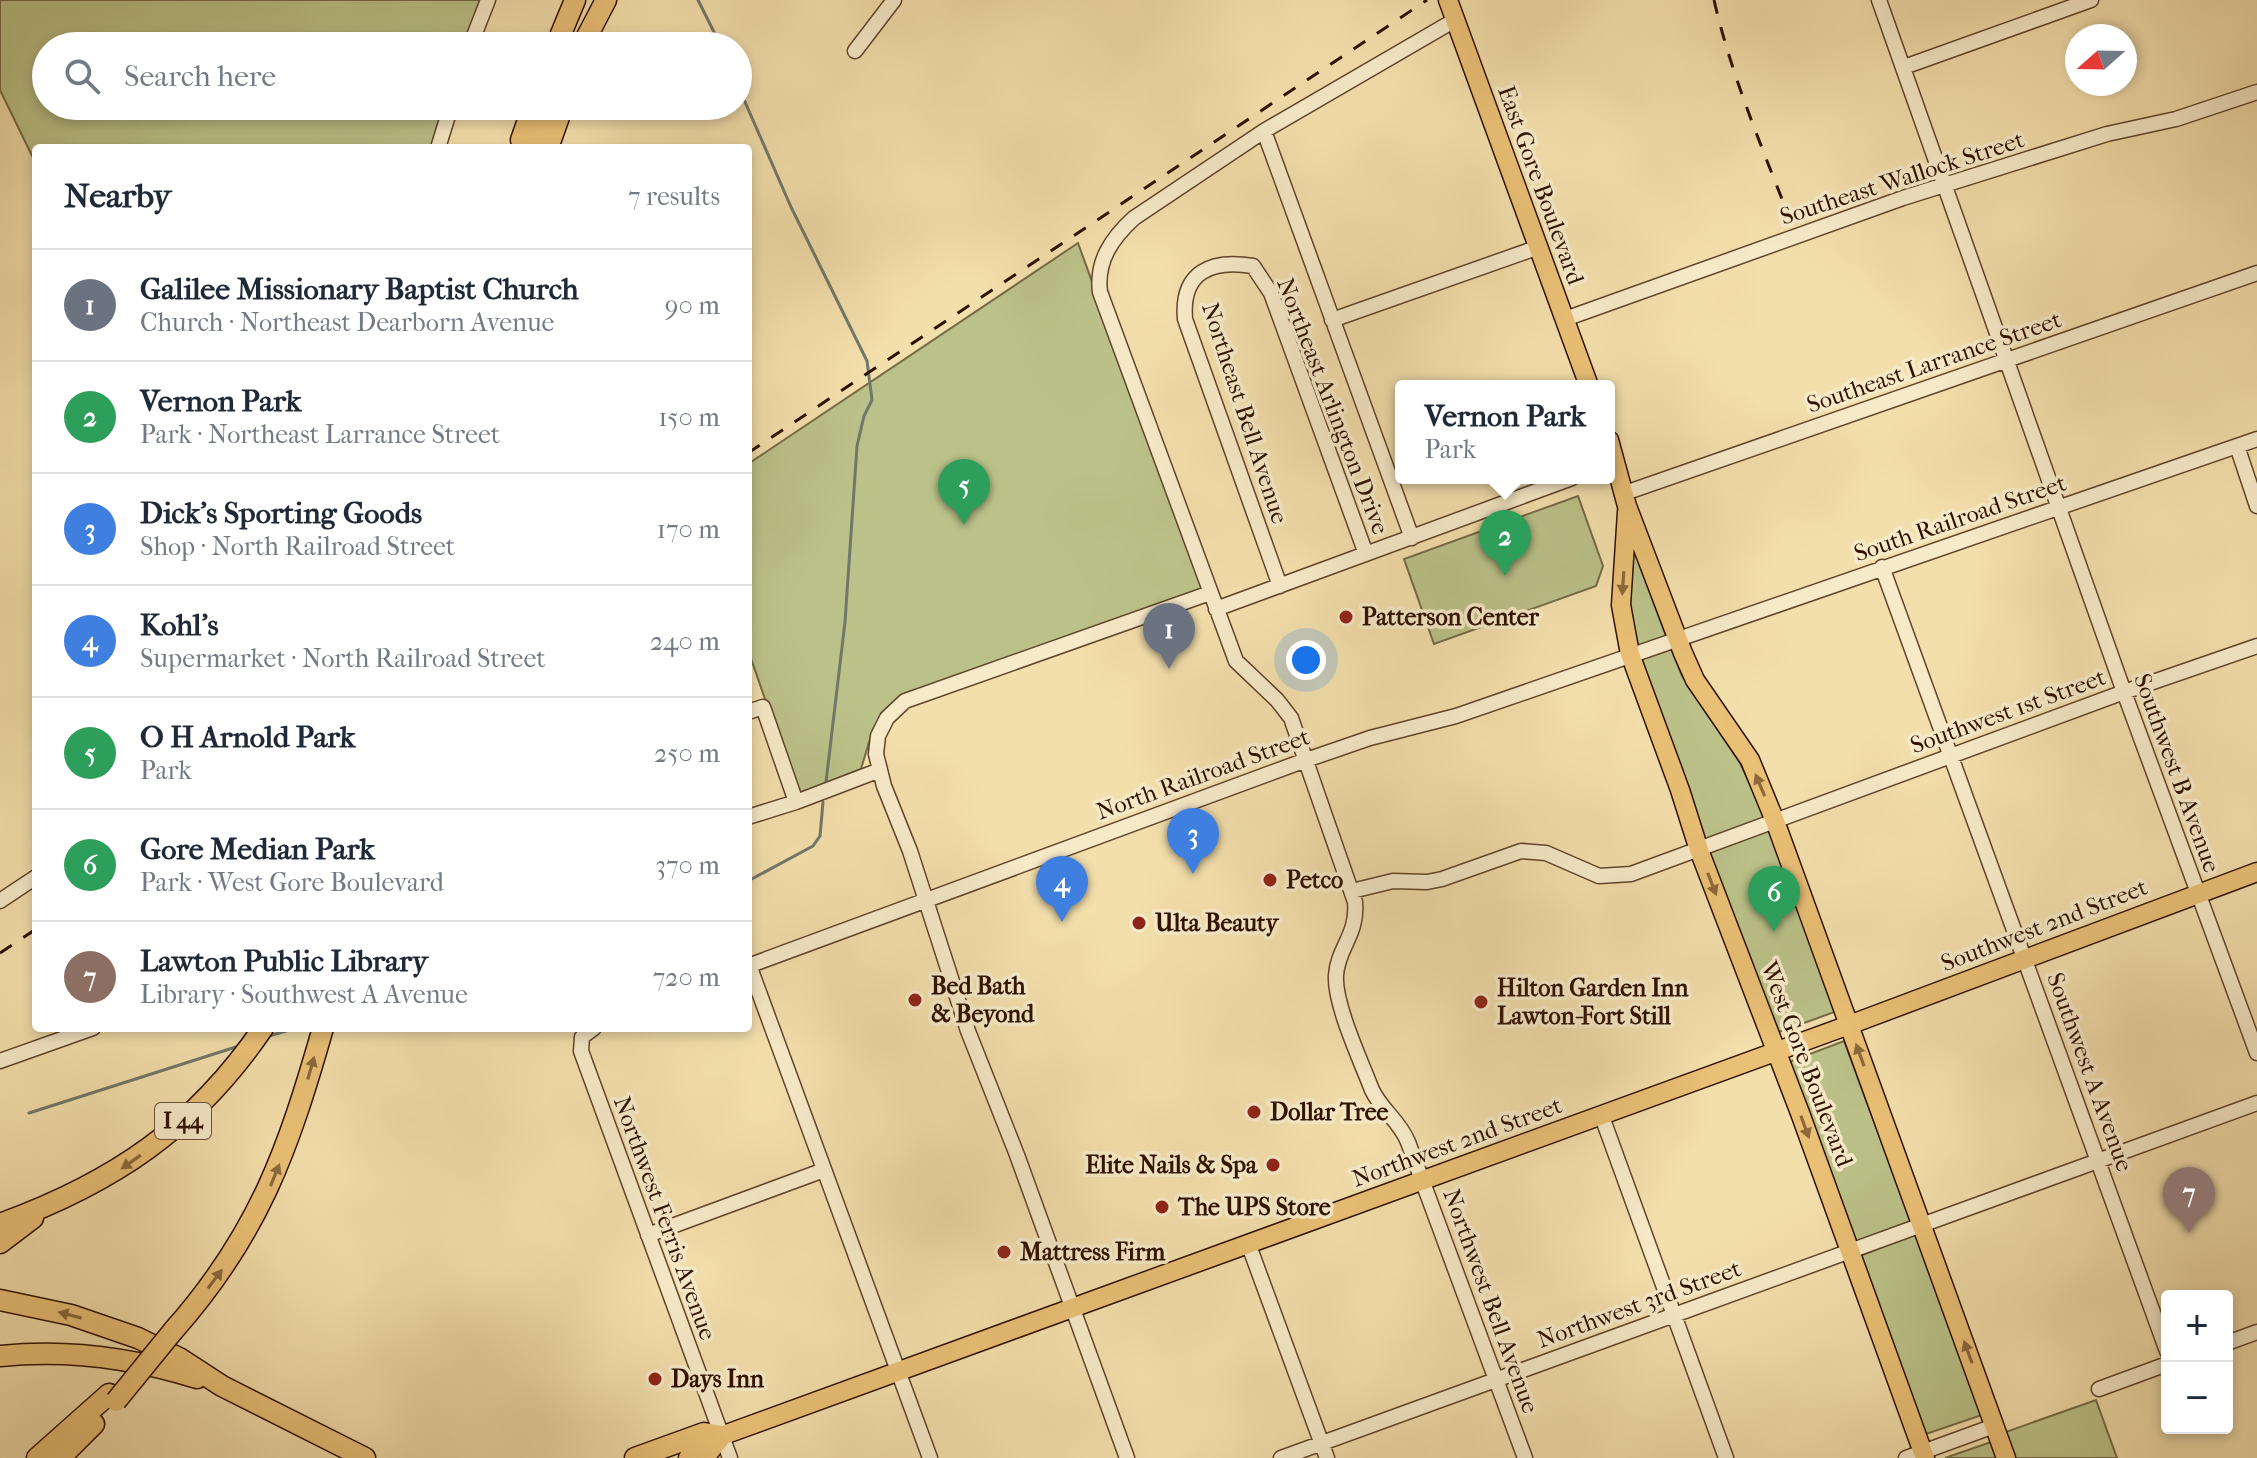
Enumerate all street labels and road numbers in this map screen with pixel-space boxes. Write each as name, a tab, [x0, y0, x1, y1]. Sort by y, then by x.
street label: East Gore Boulevard	[1492, 82, 1590, 289]
street label: Southeast Wallock Street	[1776, 125, 2028, 231]
street label: Northeast Arlington Drive	[1271, 274, 1395, 538]
street label: Northeast Bell Avenue	[1196, 299, 1294, 527]
street label: Southeast Larrance Street	[1803, 305, 2065, 419]
street label: South Railroad Street	[1850, 468, 2070, 567]
street label: Southwest 1st Street	[1907, 663, 2110, 759]
street label: Southwest B Avenue	[2128, 670, 2226, 876]
street label: North Railroad Street	[1093, 722, 1314, 826]
street label: Southwest 2nd Street	[1937, 873, 2152, 977]
street label: West Gore Boulevard	[1755, 956, 1859, 1171]
street label: Southwest A Avenue	[2041, 969, 2139, 1175]
street label: Northwest 2nd Street	[1348, 1091, 1566, 1193]
street label: Northwest Ferris Avenue	[608, 1092, 722, 1344]
road number: I 44	[155, 1103, 211, 1139]
street label: Northwest Bell Avenue	[1437, 1185, 1545, 1417]
street label: Northwest 3rd Street	[1533, 1254, 1745, 1354]

